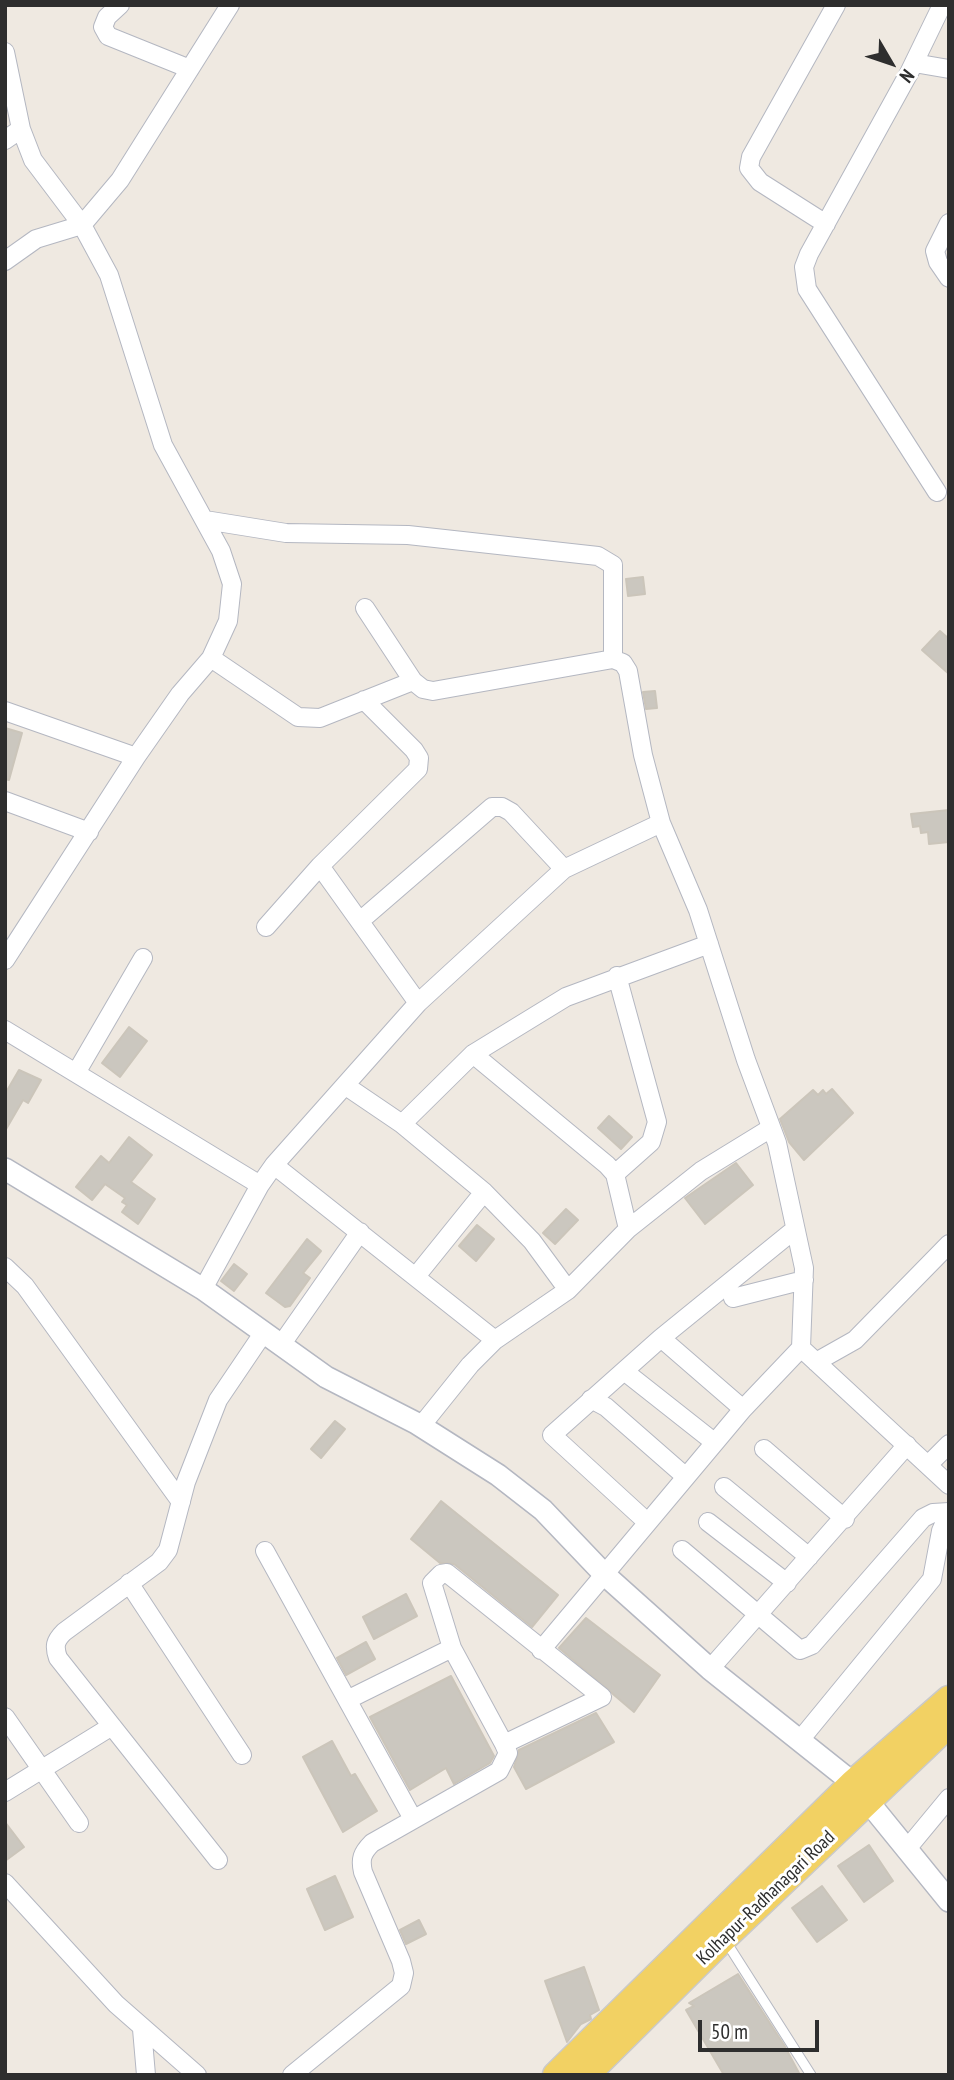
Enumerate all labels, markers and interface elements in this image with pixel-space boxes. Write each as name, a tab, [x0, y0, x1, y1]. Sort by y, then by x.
north arrow	[856, 28, 926, 98]
text: N	[895, 65, 920, 88]
street label: Kolhapur-Radhanagari Road	[692, 1826, 840, 1970]
scale bar	[702, 2007, 823, 2050]
text: 50 m	[711, 2018, 748, 2045]

